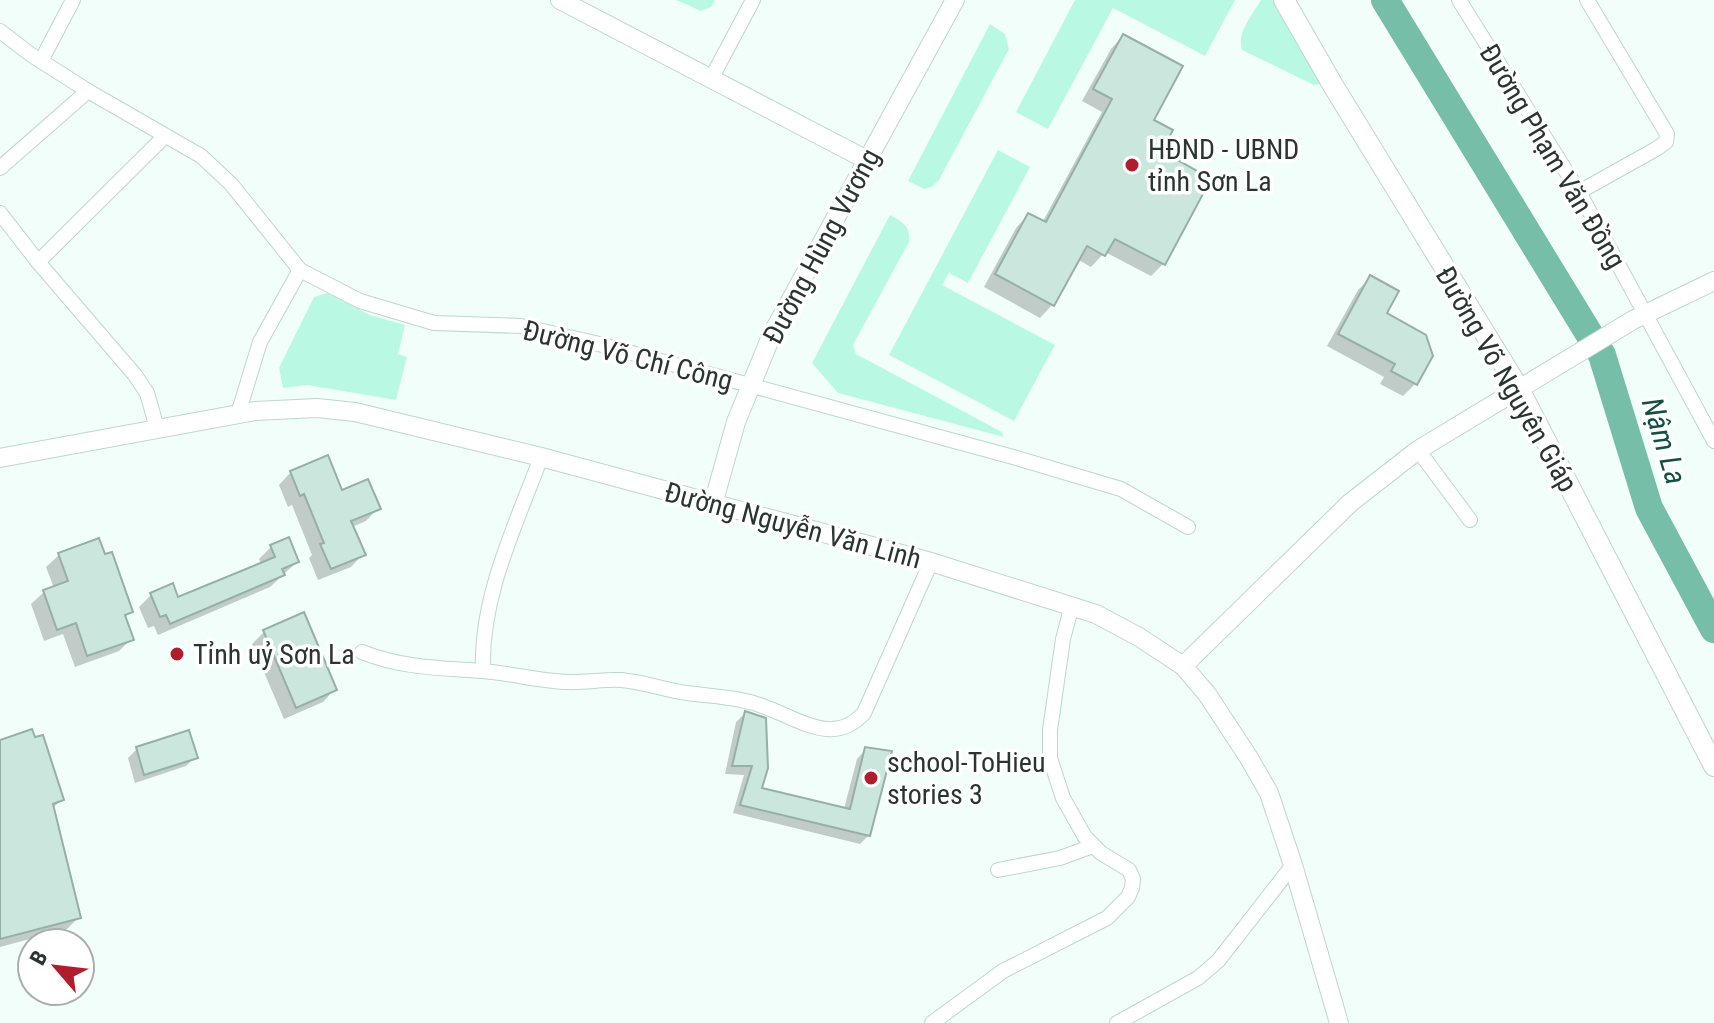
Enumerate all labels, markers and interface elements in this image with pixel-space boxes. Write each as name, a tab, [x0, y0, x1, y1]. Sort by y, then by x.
street label: Đường Phạm Văn Đồng	[1473, 38, 1633, 274]
place label: HĐND - UBND tỉnh Sơn La	[1148, 133, 1299, 198]
street label: Đường Hùng Vương	[756, 143, 887, 350]
marker: HĐND - UBND tỉnh Sơn La	[1123, 156, 1141, 174]
street label: Đường Võ Nguyên Giáp	[1429, 261, 1585, 498]
street label: Đường Võ Chí Công	[520, 313, 736, 397]
water label: Nậm La	[1635, 393, 1694, 488]
street label: Đường Nguyễn Văn Linh	[661, 475, 925, 576]
place label: Tỉnh uỷ Sơn La	[193, 638, 355, 671]
marker: Tỉnh uỷ Sơn La	[168, 645, 186, 663]
place label: school-ToHieu stories 3	[887, 746, 1045, 811]
marker: school-ToHieu stories 3	[862, 769, 880, 787]
north arrow	[16, 927, 96, 1007]
text: B	[25, 947, 53, 969]

